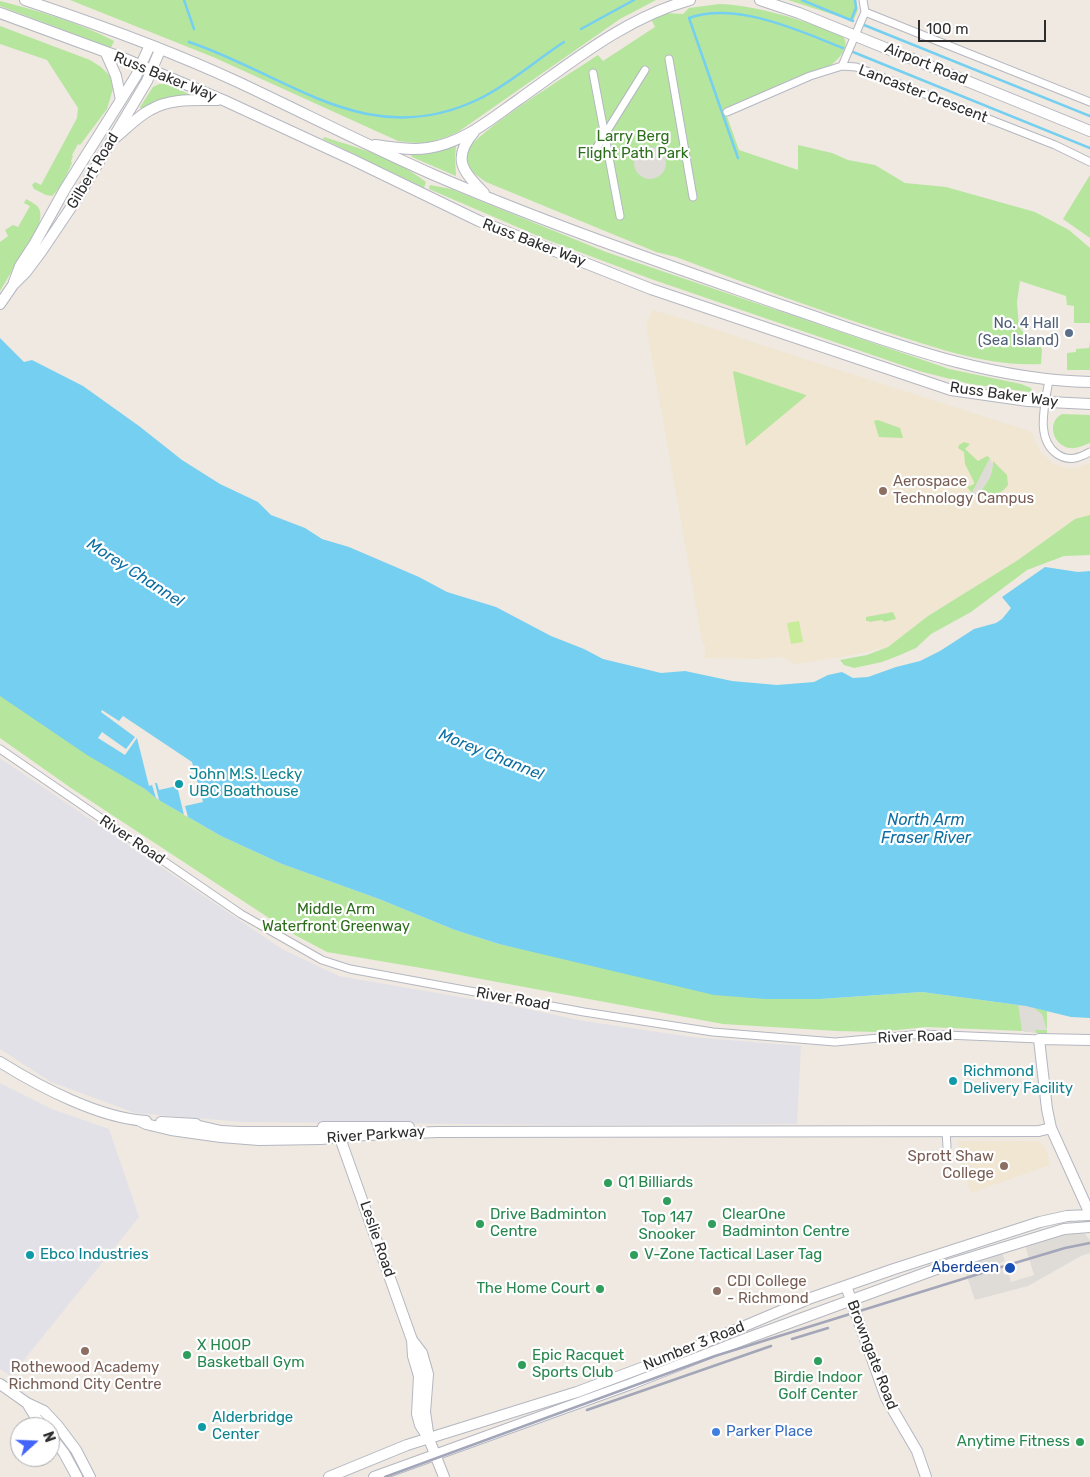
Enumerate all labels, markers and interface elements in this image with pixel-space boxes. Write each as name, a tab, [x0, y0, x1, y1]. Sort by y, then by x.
scale bar	[920, 10, 1048, 42]
text: 100 m	[926, 20, 968, 38]
street label: Airport Road	[882, 39, 970, 89]
street label: Russ Baker Way	[111, 48, 219, 106]
street label: Lancaster Crescent	[856, 61, 990, 127]
park label: Larry Berg Flight Path Park	[577, 128, 689, 163]
street label: Gilbert Road	[63, 130, 123, 212]
street label: Russ Baker Way	[480, 215, 588, 271]
place label: No. 4 Hall (Sea Island)	[978, 315, 1059, 350]
marker: No. 4 Hall (Sea Island)	[1063, 327, 1075, 339]
street label: Russ Baker Way	[949, 378, 1059, 412]
place label: Aerospace Technology Campus	[893, 473, 1034, 508]
marker: Aerospace Technology Campus	[877, 485, 889, 497]
water label: Morey Channel	[83, 535, 187, 611]
water label: Morey Channel	[436, 725, 546, 785]
place label: John M.S. Lecky UBC Boathouse	[189, 766, 302, 801]
marker: John M.S. Lecky UBC Boathouse	[173, 778, 185, 790]
water label: North Arm Fraser River	[881, 810, 971, 848]
street label: River Road	[96, 812, 168, 868]
park label: Middle Arm Waterfront Greenway	[262, 901, 410, 936]
street label: River Road	[475, 984, 551, 1014]
street label: River Road	[877, 1027, 953, 1047]
place label: Richmond Delivery Facility	[963, 1063, 1073, 1098]
marker: Richmond Delivery Facility	[947, 1075, 959, 1087]
street label: River Parkway	[326, 1123, 426, 1147]
place label: Sprott Shaw College	[907, 1148, 994, 1183]
marker: Sprott Shaw College	[998, 1160, 1010, 1172]
place label: Q1 Billiards	[618, 1174, 693, 1192]
marker: Q1 Billiards	[602, 1177, 614, 1189]
marker: Top 147 Snooker	[661, 1195, 673, 1207]
street label: Leslie Road	[356, 1199, 398, 1279]
place label: Drive Badminton Centre	[490, 1206, 607, 1241]
place label: ClearOne Badminton Centre	[722, 1206, 850, 1241]
place label: Top 147 Snooker	[638, 1209, 696, 1244]
marker: Drive Badminton Centre	[474, 1218, 486, 1230]
marker: ClearOne Badminton Centre	[706, 1218, 718, 1230]
place label: Ebco Industries	[40, 1246, 149, 1264]
place label: V-Zone Tactical Laser Tag	[644, 1246, 822, 1264]
marker: Ebco Industries	[24, 1249, 36, 1261]
marker: V-Zone Tactical Laser Tag	[628, 1249, 640, 1261]
place label: Aberdeen	[931, 1259, 999, 1277]
marker: Aberdeen	[1003, 1261, 1017, 1275]
place label: CDI College - Richmond	[727, 1273, 809, 1308]
place label: The Home Court	[476, 1280, 590, 1298]
marker: The Home Court	[594, 1283, 606, 1295]
marker: CDI College - Richmond	[711, 1285, 723, 1297]
street label: Browngate Road	[843, 1298, 901, 1412]
street label: Number 3 Road	[641, 1317, 747, 1375]
place label: X HOOP Basketball Gym	[197, 1337, 305, 1372]
marker: Rothewood Academy Richmond City Centre	[79, 1345, 91, 1357]
place label: Epic Racquet Sports Club	[532, 1347, 624, 1382]
marker: X HOOP Basketball Gym	[181, 1349, 193, 1361]
marker: Birdie Indoor Golf Center	[812, 1355, 824, 1367]
place label: Rothewood Academy Richmond City Centre	[8, 1359, 162, 1394]
marker: Epic Racquet Sports Club	[516, 1359, 528, 1371]
place label: Birdie Indoor Golf Center	[774, 1369, 862, 1404]
place label: Alderbridge Center	[212, 1409, 293, 1444]
north arrow	[10, 1417, 60, 1467]
marker: Alderbridge Center	[196, 1421, 208, 1433]
place label: Parker Place	[726, 1423, 813, 1441]
marker: Parker Place	[710, 1426, 722, 1438]
text: N	[39, 1429, 58, 1445]
place label: Anytime Fitness	[957, 1433, 1070, 1451]
marker: Anytime Fitness	[1074, 1436, 1086, 1448]

